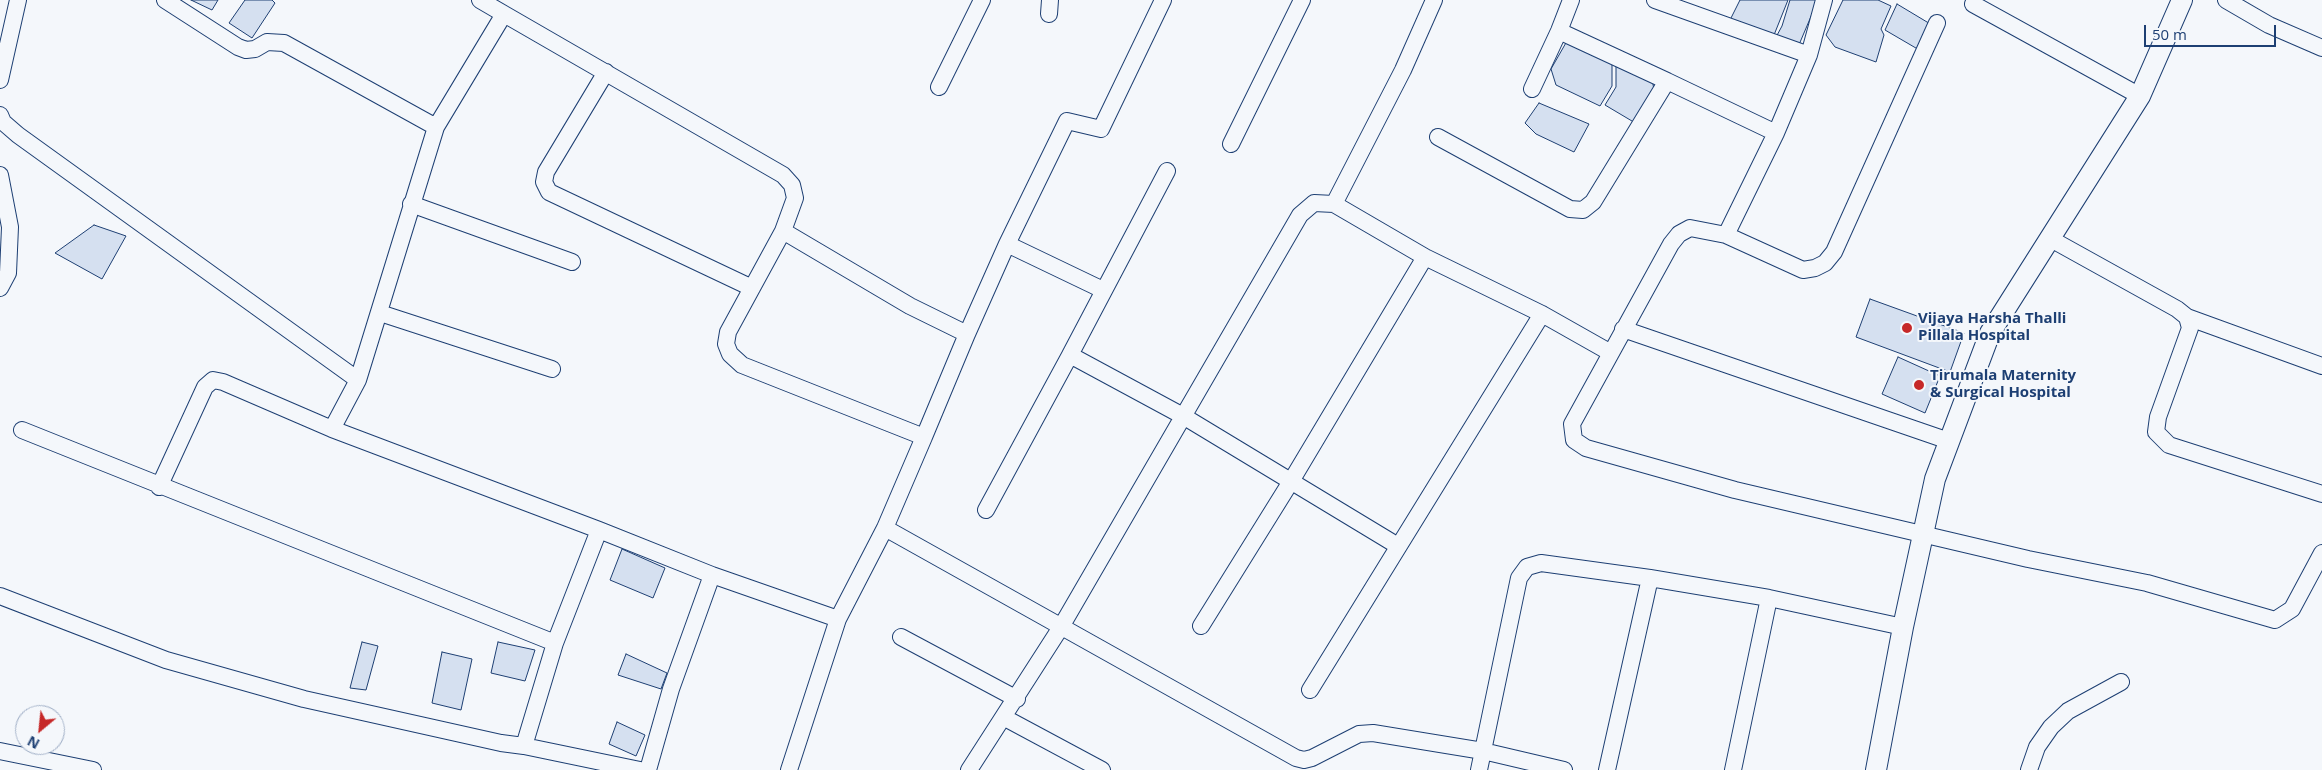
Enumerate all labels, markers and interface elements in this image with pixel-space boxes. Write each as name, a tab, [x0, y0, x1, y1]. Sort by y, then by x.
scale bar	[2147, 15, 2280, 47]
text: 50 m	[2152, 24, 2187, 44]
place label: Vijaya Harsha Thalli Pillala Hospital	[1918, 310, 2066, 345]
marker: Vijaya Harsha Thalli Pillala Hospital	[1900, 321, 1914, 335]
place label: Tirumala Maternity & Surgical Hospital	[1930, 367, 2076, 402]
marker: Tirumala Maternity & Surgical Hospital	[1912, 378, 1926, 392]
north arrow	[15, 705, 65, 755]
text: N	[24, 732, 43, 754]

